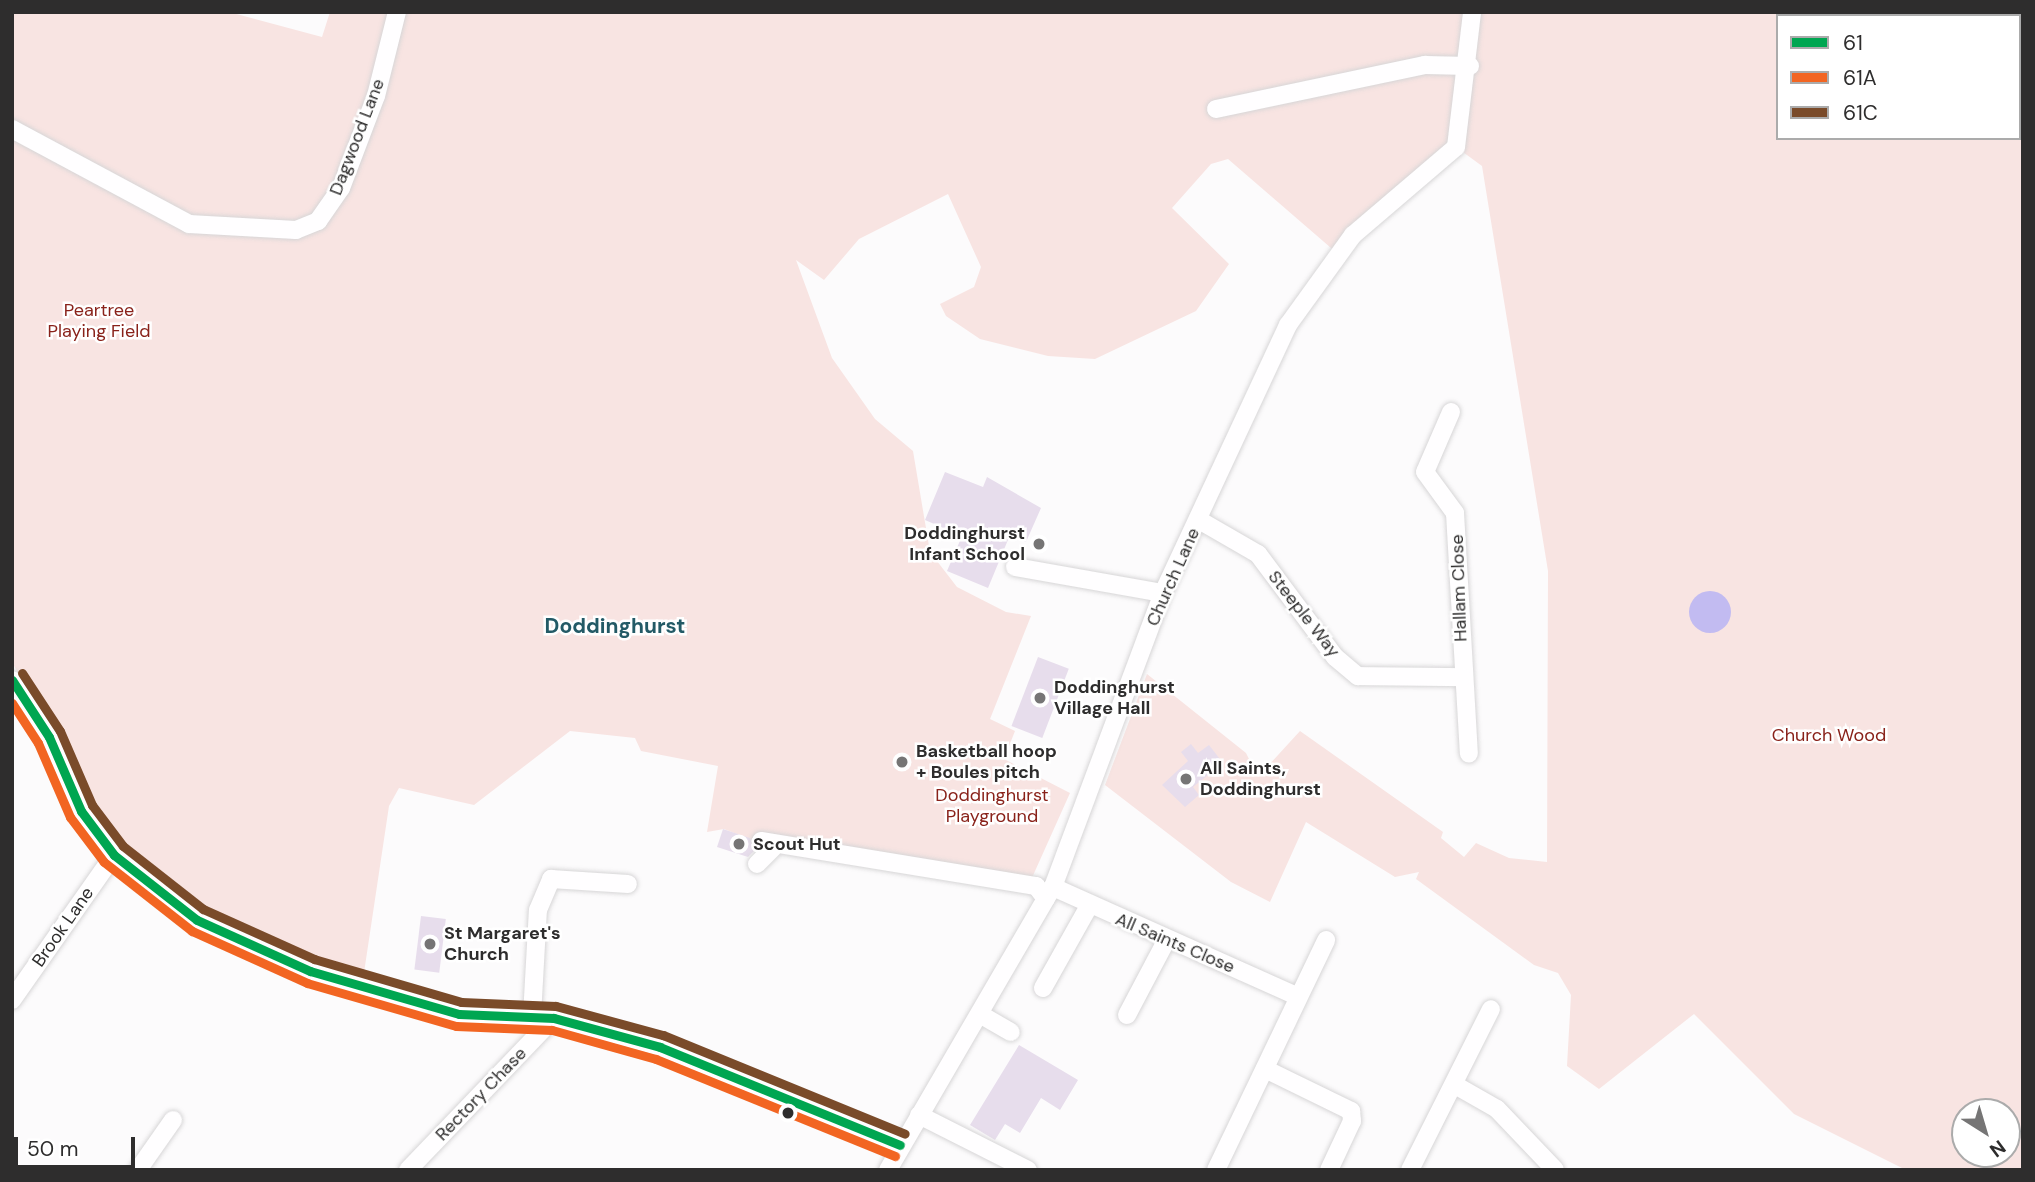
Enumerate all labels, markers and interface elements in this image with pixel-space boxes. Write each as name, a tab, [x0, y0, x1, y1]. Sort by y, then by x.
legend	[1776, 14, 2021, 140]
text: 61	[1843, 29, 1863, 57]
text: 61A	[1843, 64, 1877, 92]
street label: Dagwood Lane	[325, 76, 389, 198]
text: 61C	[1843, 99, 1878, 127]
park label: Peartree Playing Field	[48, 300, 150, 342]
place label: Doddinghurst Infant School	[904, 523, 1025, 566]
street label: Church Lane	[1142, 525, 1204, 629]
street label: Hallam Close	[1446, 534, 1472, 642]
marker: Doddinghurst Infant School	[1031, 536, 1047, 552]
street label: Steeple Way	[1263, 566, 1345, 662]
district label: Doddinghurst	[545, 613, 685, 639]
place label: Doddinghurst Village Hall	[1054, 677, 1175, 720]
marker: Doddinghurst Village Hall	[1032, 690, 1048, 706]
park label: Church Wood	[1772, 724, 1886, 746]
place label: Basketball hoop + Boules pitch	[916, 741, 1057, 784]
marker: Basketball hoop + Boules pitch	[894, 754, 910, 770]
place label: All Saints, Doddinghurst	[1200, 758, 1321, 800]
marker: All Saints, Doddinghurst	[1178, 771, 1194, 787]
park label: Doddinghurst Playground	[935, 785, 1049, 828]
place label: Scout Hut	[753, 833, 841, 855]
marker: Scout Hut	[731, 836, 747, 852]
street label: Brook Lane	[28, 883, 98, 971]
street label: All Saints Close	[1112, 908, 1238, 978]
place label: St Margaret's Church	[444, 923, 561, 965]
marker: St Margaret's Church	[422, 936, 438, 952]
street label: Rectory Chase	[431, 1043, 531, 1145]
north arrow	[1951, 1098, 2021, 1168]
unlabelled marker	[781, 1106, 795, 1120]
scale bar	[18, 1122, 138, 1166]
text: N	[1985, 1134, 2011, 1163]
text: 50 m	[27, 1135, 78, 1163]

